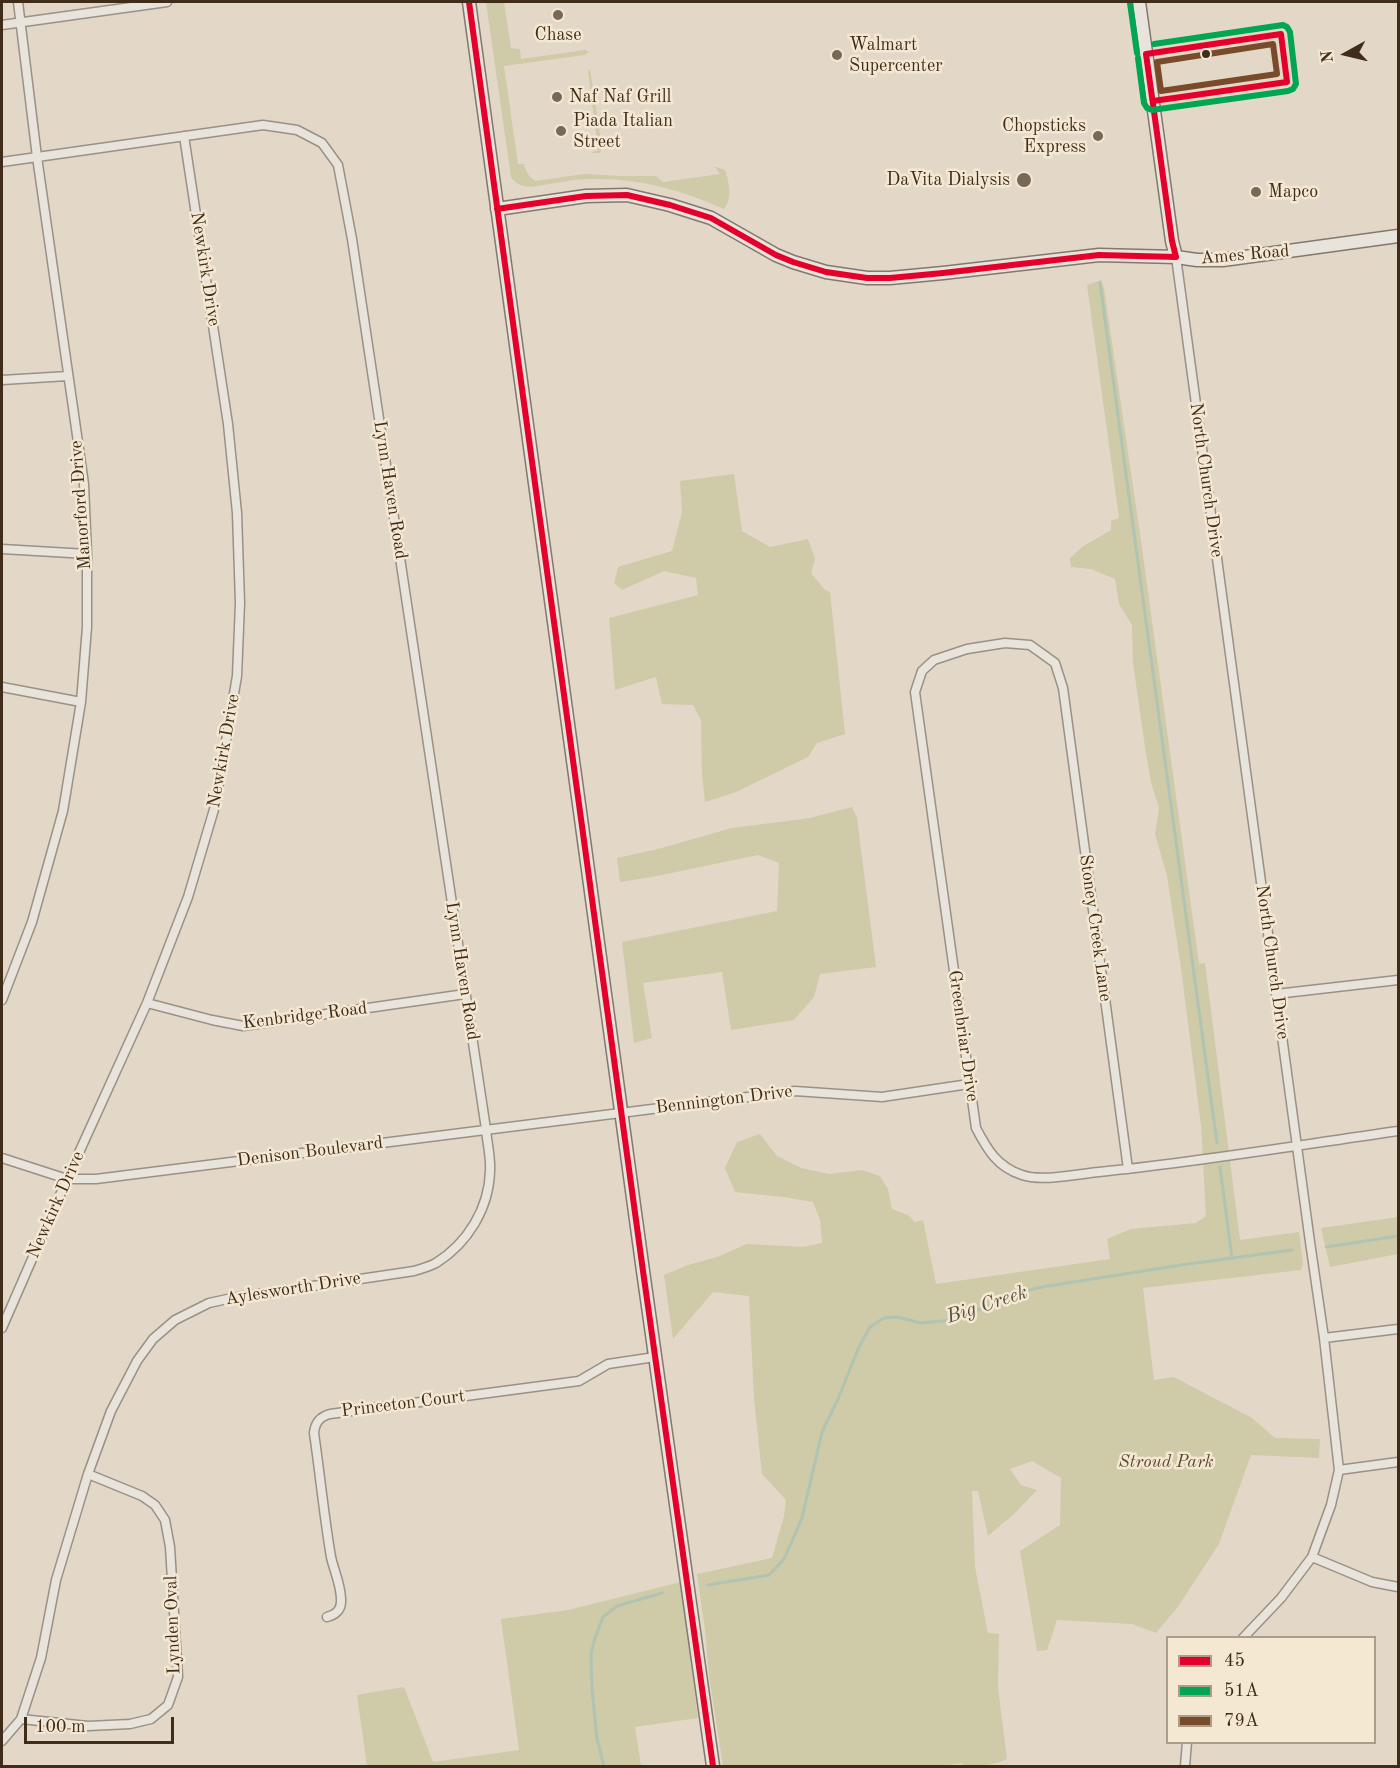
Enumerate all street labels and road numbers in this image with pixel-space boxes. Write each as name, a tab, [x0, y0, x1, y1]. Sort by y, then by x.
street label: Newkirk Drive	[185, 210, 225, 328]
street label: Ames Road	[1200, 240, 1290, 270]
street label: North Church Drive	[1184, 401, 1228, 559]
street label: Lynn Haven Road	[368, 419, 412, 561]
street label: Manorford Drive	[66, 439, 96, 571]
street label: Newkirk Drive	[203, 692, 245, 810]
street label: Stoney Creek Lane	[1074, 853, 1116, 1003]
street label: North Church Drive	[1250, 883, 1294, 1041]
street label: Lynn Haven Road	[440, 900, 484, 1042]
street label: Greenbriar Drive	[943, 969, 983, 1103]
street label: Kenbridge Road	[241, 998, 369, 1034]
street label: Bennington Drive	[654, 1081, 794, 1119]
street label: Denison Boulevard	[236, 1132, 384, 1172]
street label: Newkirk Drive	[23, 1148, 89, 1262]
street label: Aylesworth Drive	[224, 1268, 362, 1310]
street label: Princeton Court	[340, 1386, 466, 1422]
street label: Lynden Oval	[160, 1575, 186, 1675]

